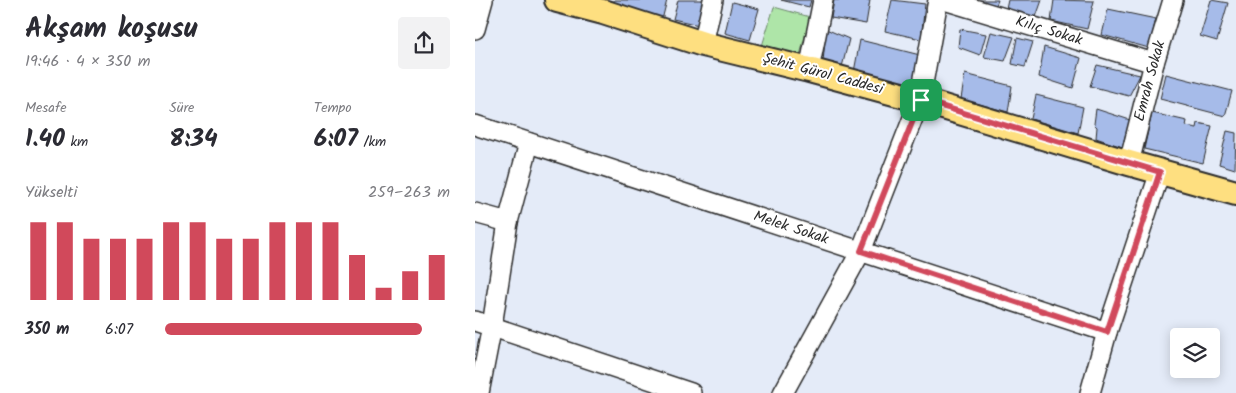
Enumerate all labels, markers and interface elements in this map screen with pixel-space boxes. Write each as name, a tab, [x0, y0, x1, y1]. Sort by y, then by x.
text: Akşam koşusu	[25, 7, 197, 52]
street label: Kılıç Sokak	[1013, 9, 1086, 53]
button: share	[398, 17, 450, 69]
street label: Emrah Sokak	[1128, 37, 1173, 124]
street label: Şehit Gürol Caddesi	[760, 46, 887, 102]
text: 19:46 · 4 × 350 m	[25, 49, 150, 74]
pin	[900, 79, 942, 121]
icon: arrive	[907, 86, 935, 114]
text: Mesafe	[25, 97, 66, 119]
text: Süre	[169, 97, 194, 119]
text: Tempo	[314, 97, 352, 119]
text: 1.40	[25, 119, 65, 159]
text: 8:34	[169, 119, 218, 159]
text: 6:07	[314, 119, 358, 159]
text: km	[65, 131, 88, 153]
text: /km	[358, 131, 386, 153]
text: Yükselti	[25, 180, 77, 205]
text: 259–263 m	[368, 180, 450, 205]
street label: Melek Sokak	[750, 205, 833, 252]
text: 350 m	[25, 317, 69, 342]
text: 6:07	[105, 317, 133, 342]
map controls	[1170, 328, 1220, 378]
button: layers	[1170, 328, 1220, 378]

